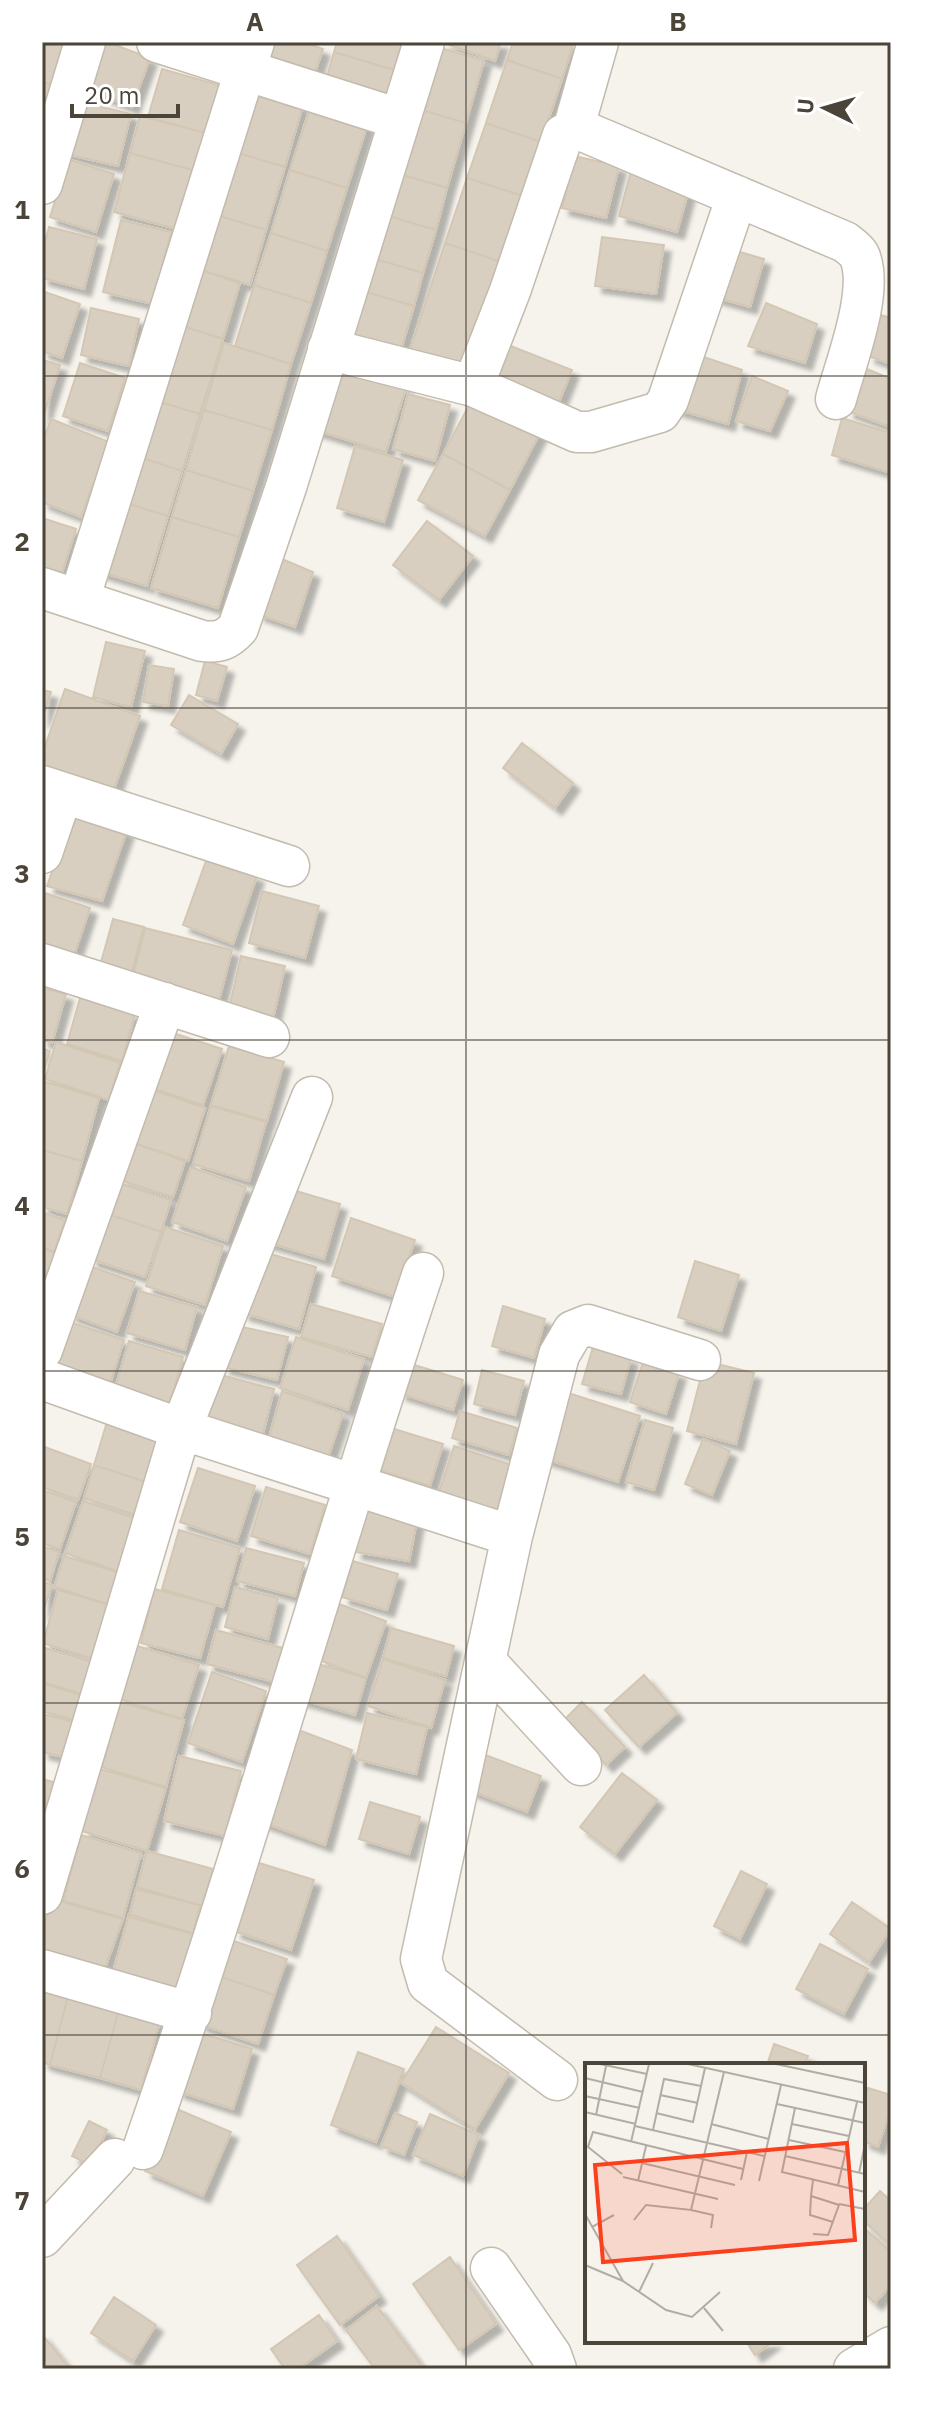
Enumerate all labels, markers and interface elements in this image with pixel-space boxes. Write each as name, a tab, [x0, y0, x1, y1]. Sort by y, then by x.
text: A	[246, 4, 264, 38]
text: B	[669, 4, 687, 38]
scale bar	[72, 68, 178, 118]
north arrow	[785, 68, 865, 148]
text: 20 m	[84, 79, 139, 111]
text: U	[789, 97, 820, 115]
text: 1	[14, 192, 30, 226]
text: 2	[14, 524, 30, 558]
text: 3	[14, 856, 30, 890]
text: 4	[14, 1188, 30, 1222]
text: 5	[14, 1519, 30, 1553]
text: 6	[14, 1851, 30, 1885]
inset map	[585, 2063, 865, 2343]
text: 7	[14, 2183, 30, 2217]

